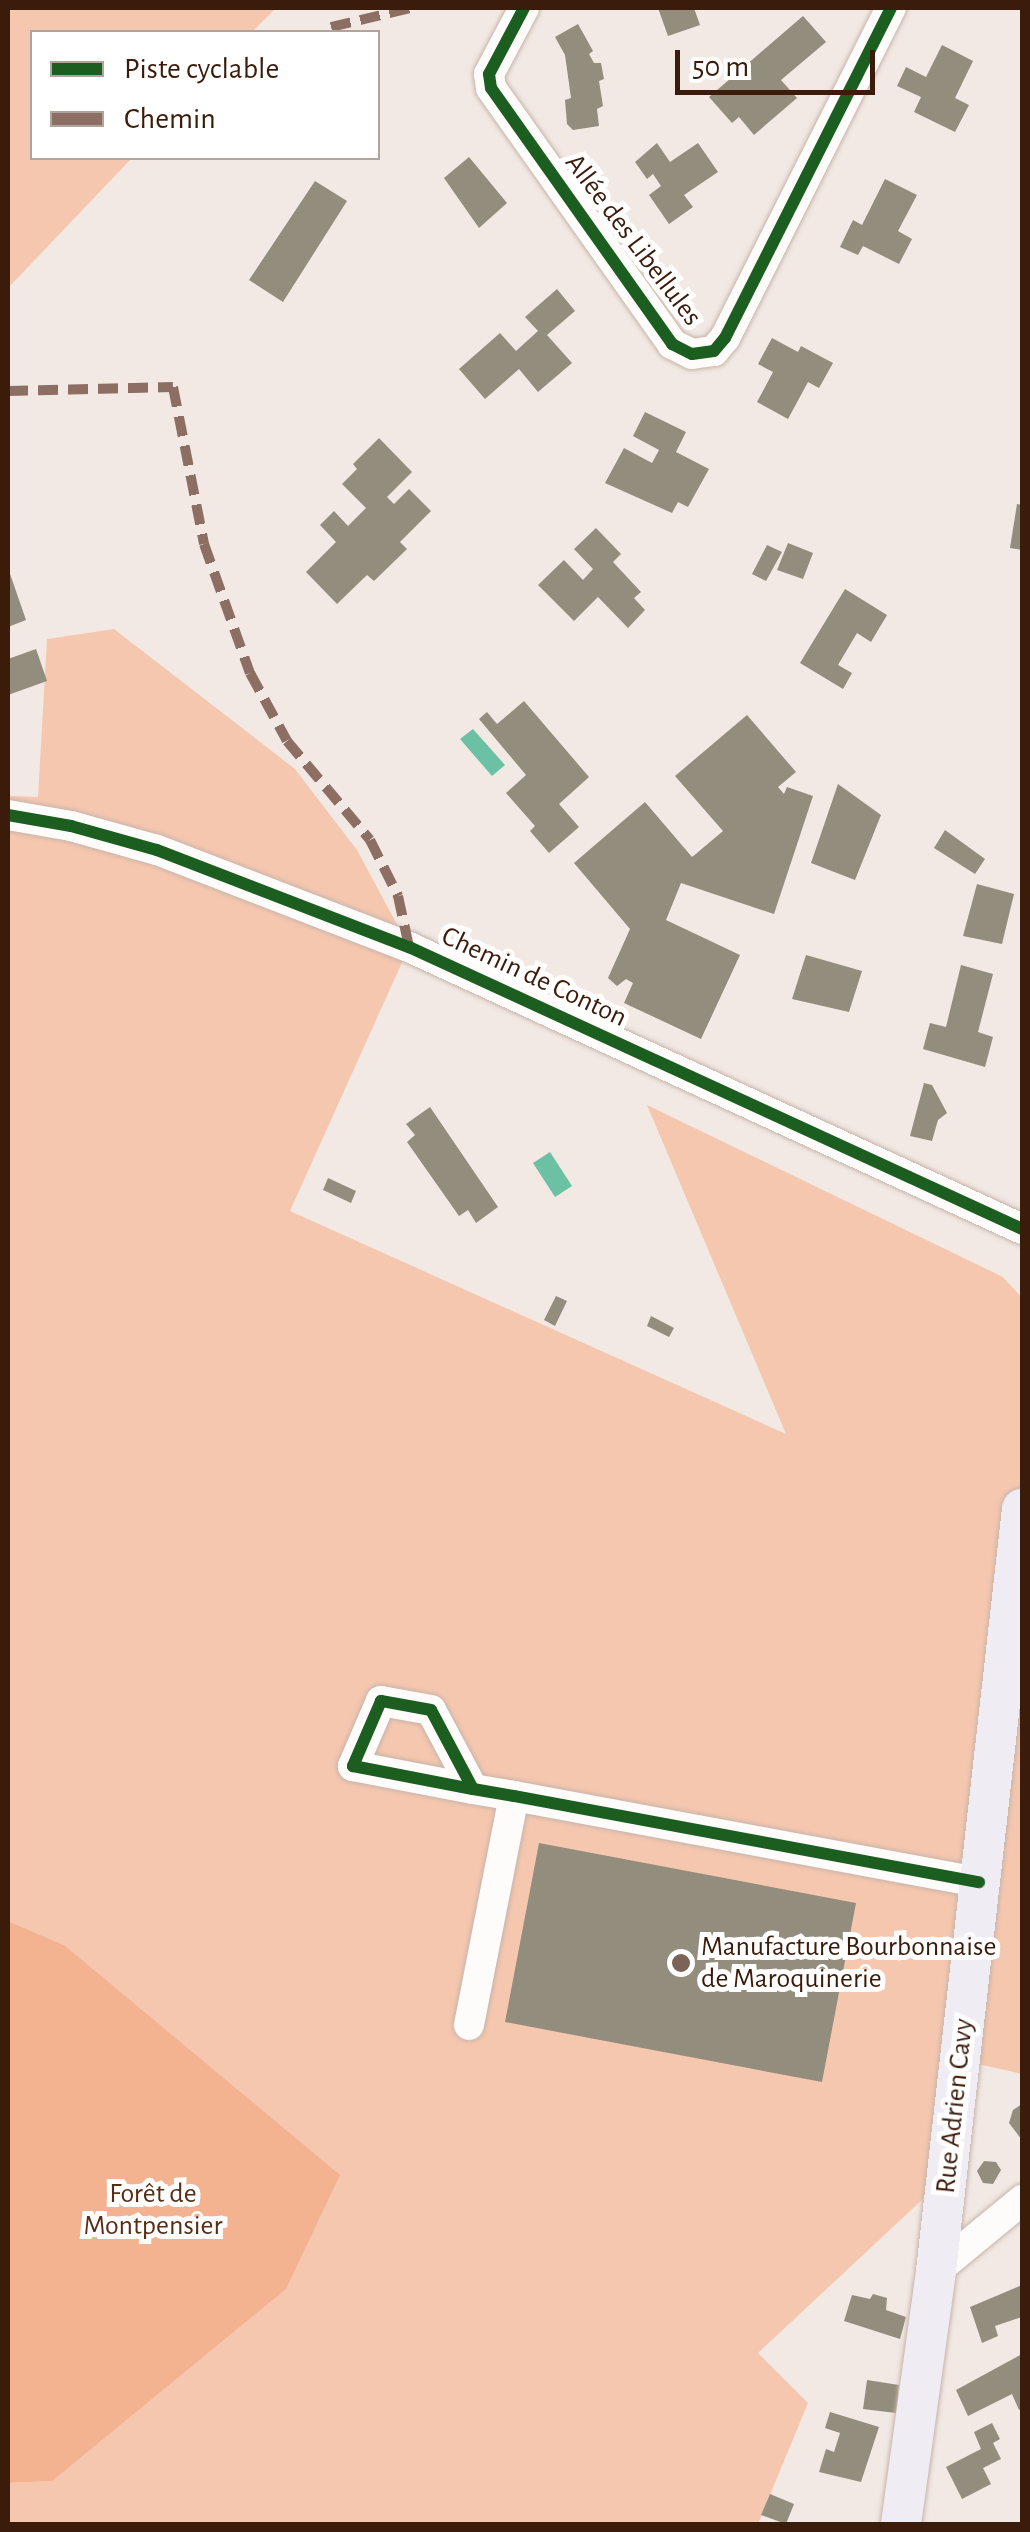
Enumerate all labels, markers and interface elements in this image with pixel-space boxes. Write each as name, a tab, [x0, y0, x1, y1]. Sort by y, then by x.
legend	[30, 30, 380, 160]
scale bar	[680, 30, 880, 92]
text: 50 m	[692, 52, 749, 82]
text: Piste cyclable	[124, 54, 279, 84]
text: Chemin	[124, 104, 216, 134]
street label: Allée des Libellules	[557, 147, 709, 333]
street label: Chemin de Conton	[436, 919, 632, 1035]
place label: Manufacture Bourbonnaise de Maroquinerie	[701, 1930, 996, 1996]
marker: Manufacture Bourbonnaise de Maroquinerie	[670, 1952, 692, 1974]
street label: Rue Adrien Cavy	[929, 2017, 981, 2195]
park label: Forêt de Montpensier	[83, 2177, 223, 2243]

